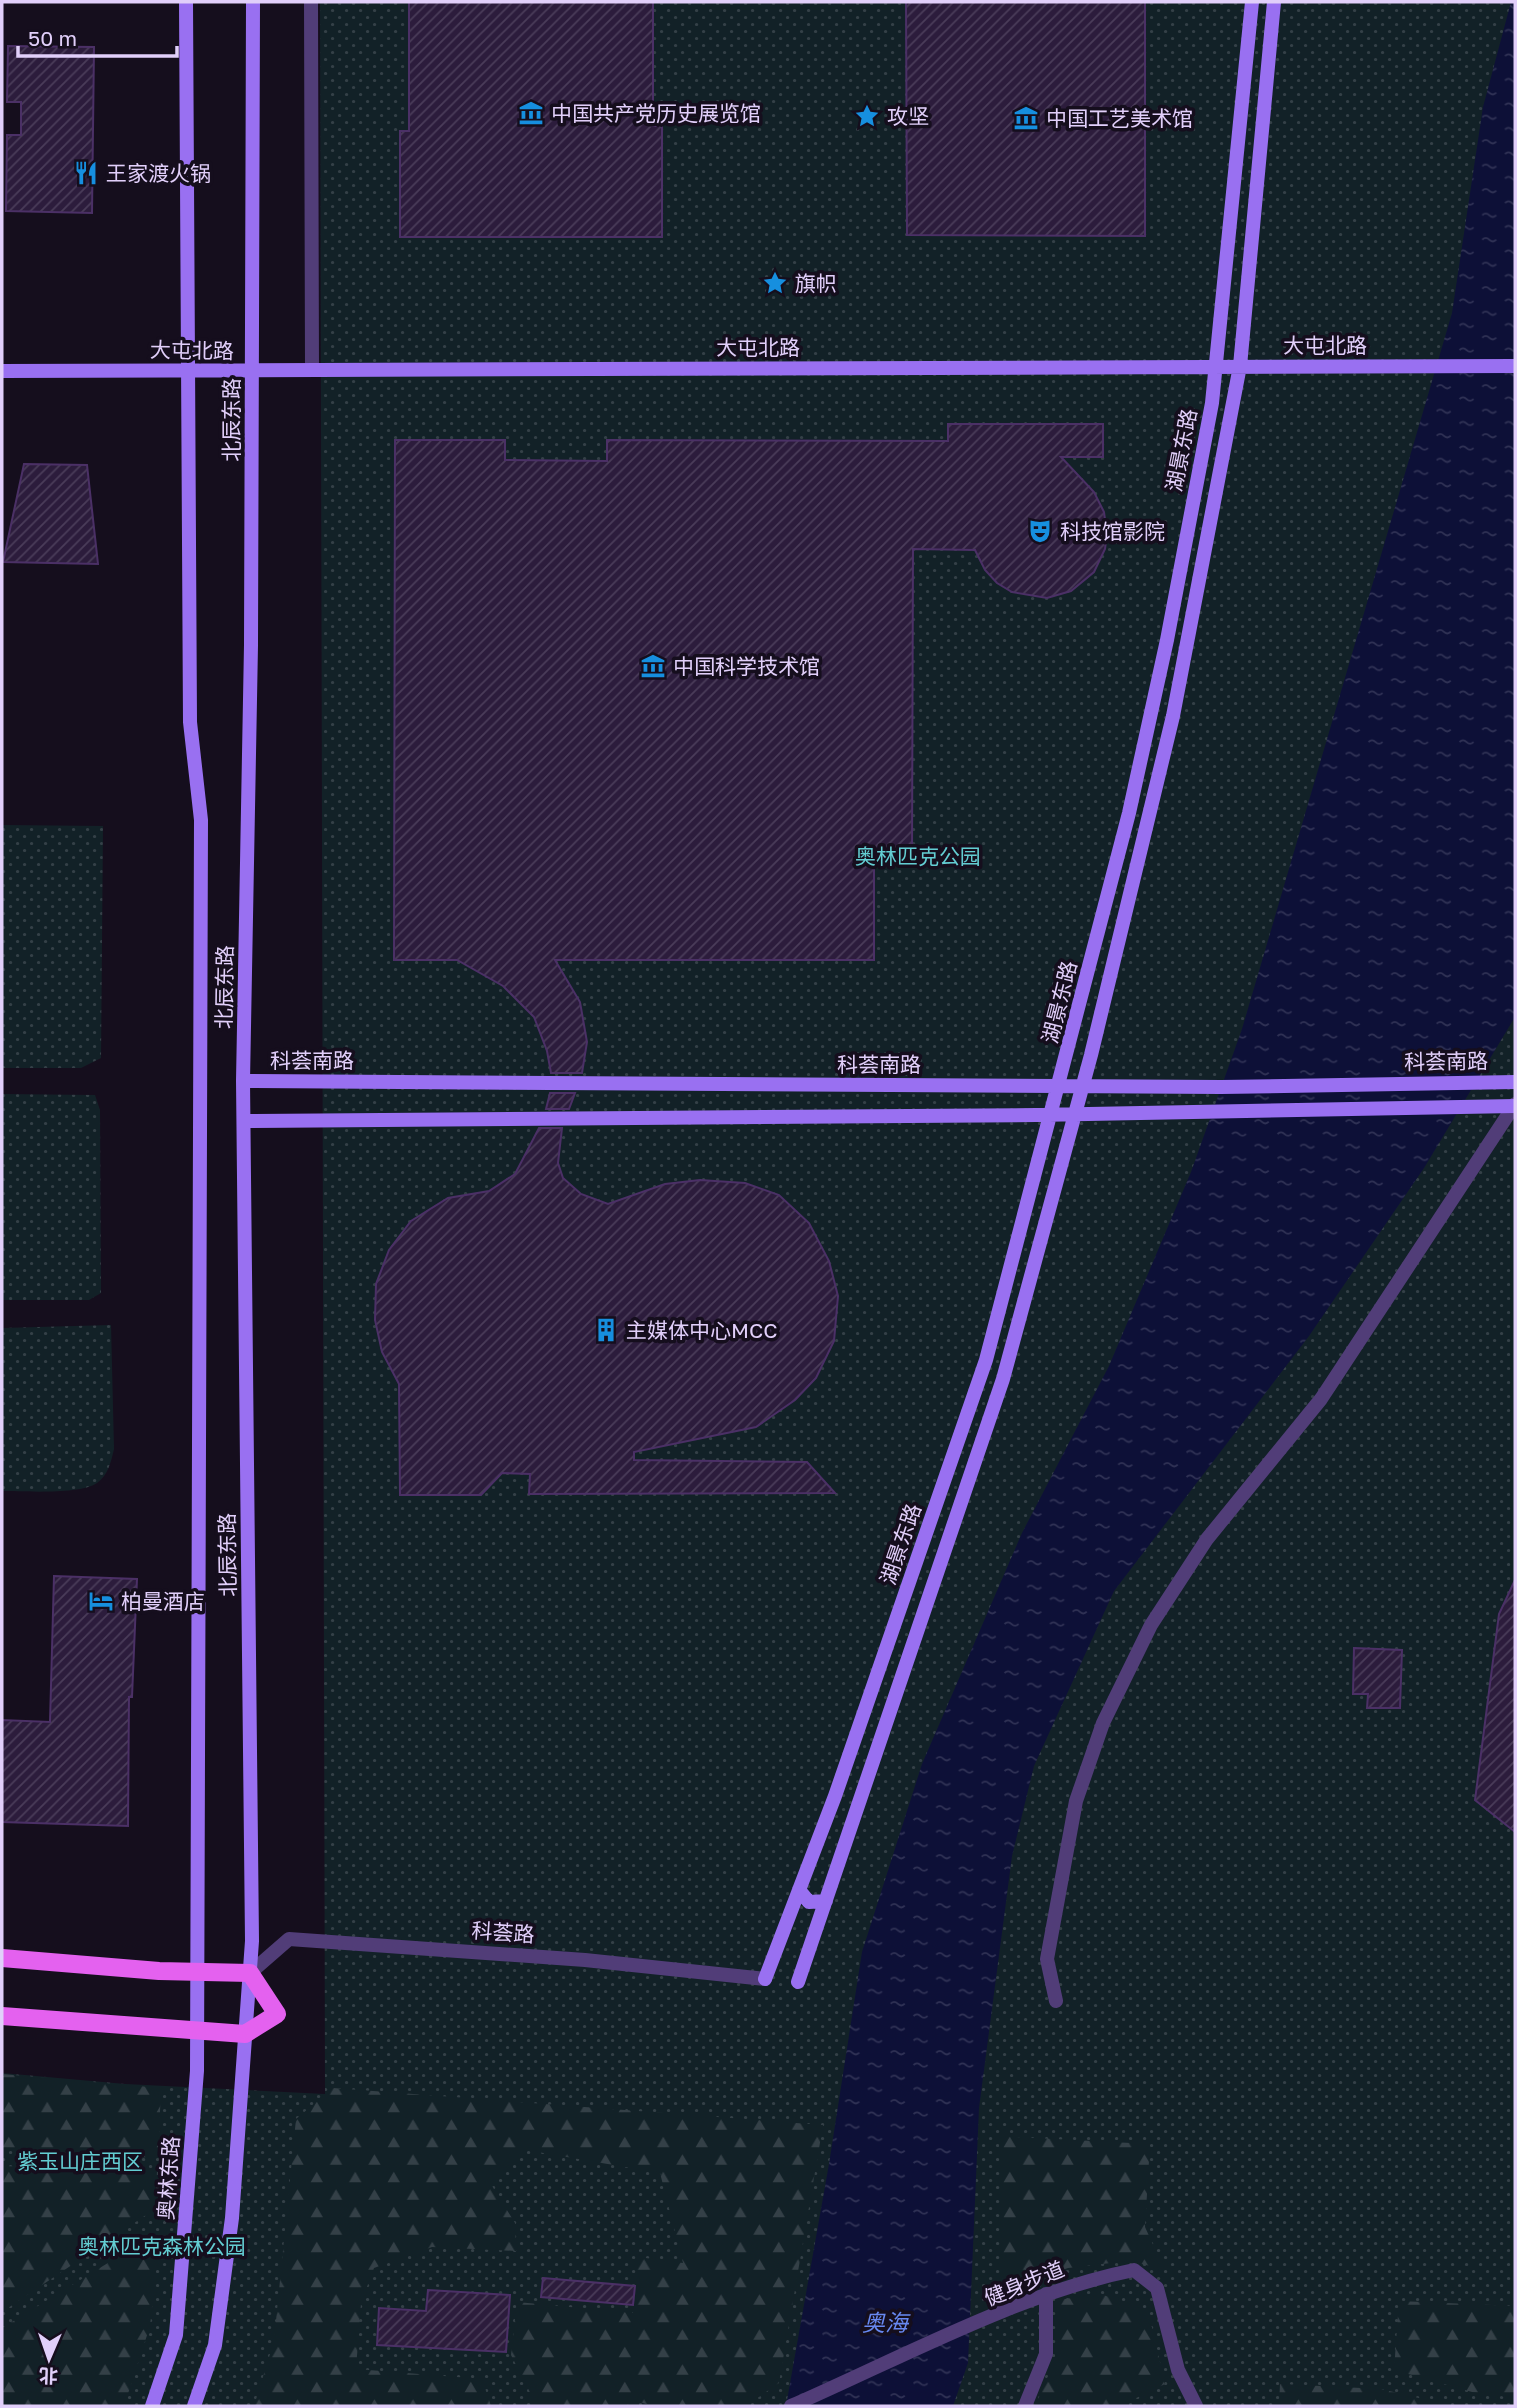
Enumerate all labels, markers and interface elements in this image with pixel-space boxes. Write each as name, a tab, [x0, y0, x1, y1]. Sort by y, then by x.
scale bar	[18, 14, 177, 58]
text: 50 m	[28, 25, 77, 51]
museum icon: 中国共产党历史展览馆	[517, 99, 545, 127]
place label: 中国共产党历史展览馆	[551, 100, 761, 126]
place icon: 攻坚	[853, 102, 881, 130]
place label: 攻坚	[887, 103, 929, 129]
museum icon: 中国工艺美术馆	[1012, 104, 1040, 132]
place label: 中国工艺美术馆	[1046, 105, 1193, 131]
restaurant icon: 王家渡火锅	[72, 159, 100, 187]
place label: 王家渡火锅	[106, 160, 211, 186]
place icon: 旗帜	[761, 269, 789, 297]
place label: 旗帜	[795, 270, 837, 296]
street label: 大屯北路	[1283, 332, 1367, 358]
street label: 大屯北路	[716, 334, 800, 360]
street label: 大屯北路	[150, 336, 234, 364]
street label: 北辰东路	[218, 378, 244, 462]
street label: 湖景东路	[1160, 406, 1202, 494]
theatre icon: 科技馆影院	[1026, 517, 1054, 545]
place label: 科技馆影院	[1060, 518, 1165, 544]
museum icon: 中国科学技术馆	[639, 652, 667, 680]
place label: 中国科学技术馆	[673, 653, 820, 679]
park label: 奥林匹克公园	[855, 843, 981, 869]
street label: 北辰东路	[210, 945, 238, 1029]
street label: 湖景东路	[1036, 958, 1082, 1046]
street label: 科荟南路	[270, 1047, 354, 1073]
street label: 科荟南路	[1404, 1047, 1488, 1075]
street label: 科荟南路	[837, 1051, 921, 1077]
building icon: 主媒体中心MCC	[592, 1316, 620, 1344]
place label: 主媒体中心MCC	[626, 1317, 778, 1343]
street label: 湖景东路	[874, 1500, 926, 1588]
street label: 北辰东路	[213, 1513, 241, 1597]
hotel icon: 柏曼酒店	[87, 1587, 115, 1615]
place label: 柏曼酒店	[121, 1588, 205, 1614]
street label: 科荟路	[471, 1917, 535, 1947]
street label: 奥林东路	[152, 2135, 184, 2221]
park label: 紫玉山庄西区	[17, 2148, 143, 2174]
park label: 奥林匹克森林公园	[78, 2233, 246, 2259]
street label: 健身步道	[980, 2255, 1068, 2311]
water label: 奥海	[862, 2308, 911, 2336]
north arrow	[14, 2324, 84, 2394]
text: 北	[38, 2365, 58, 2388]

